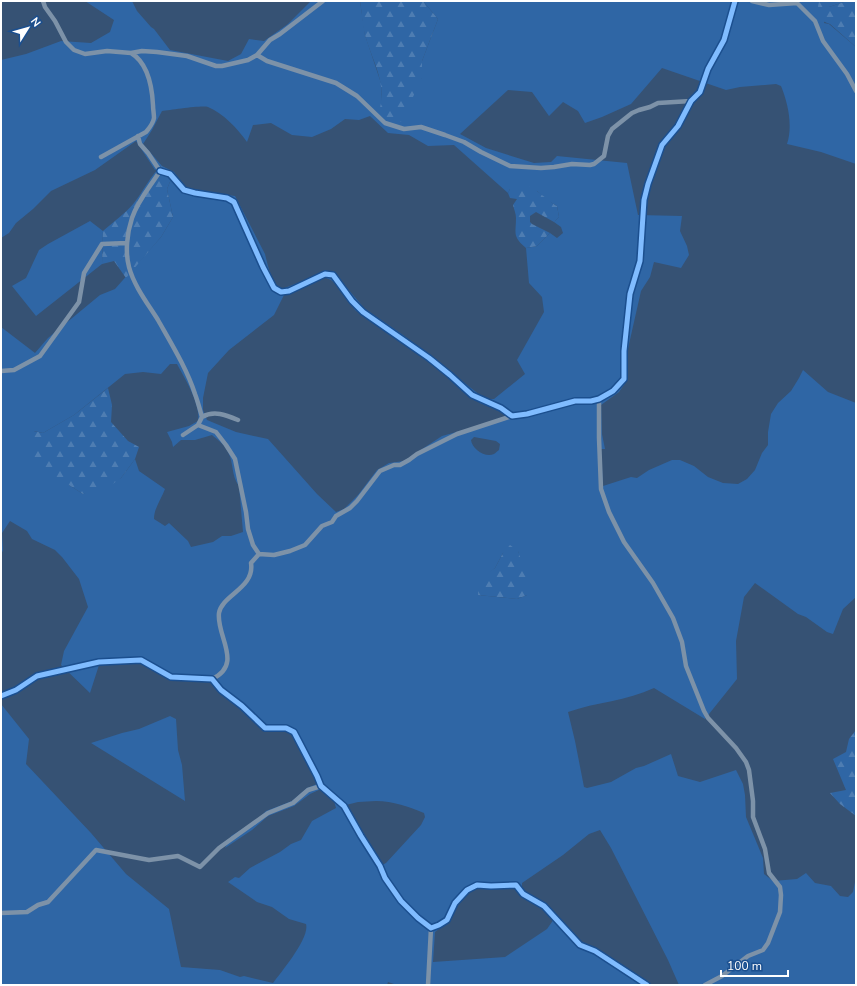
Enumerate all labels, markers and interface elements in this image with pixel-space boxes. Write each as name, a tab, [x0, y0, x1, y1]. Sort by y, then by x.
north arrow	[8, 8, 48, 48]
text: N	[27, 14, 44, 30]
scale bar	[721, 952, 788, 978]
text: 100 m	[727, 958, 762, 974]

